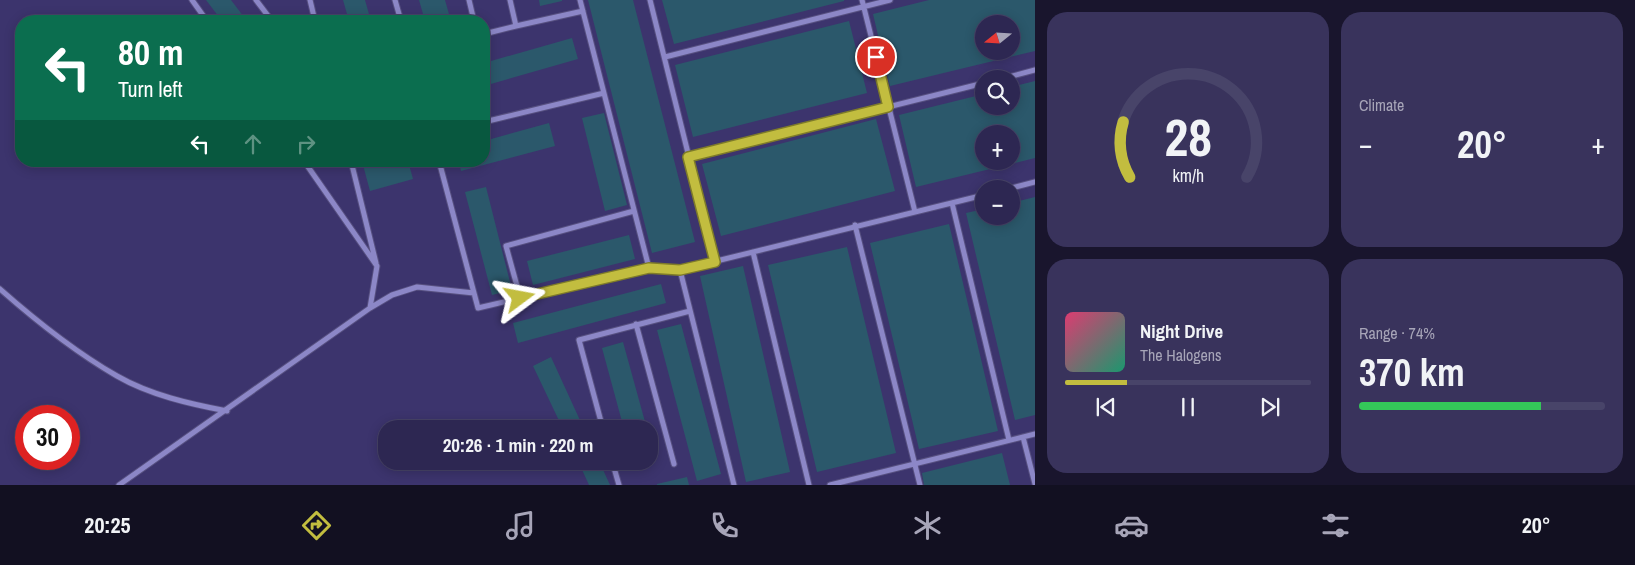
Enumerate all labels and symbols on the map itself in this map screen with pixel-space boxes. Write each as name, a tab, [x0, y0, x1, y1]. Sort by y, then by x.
north arrow	[975, 15, 1020, 60]
pin	[855, 36, 897, 78]
position arrow	[493, 271, 545, 323]
speed limit sign: 30	[15, 405, 80, 470]

